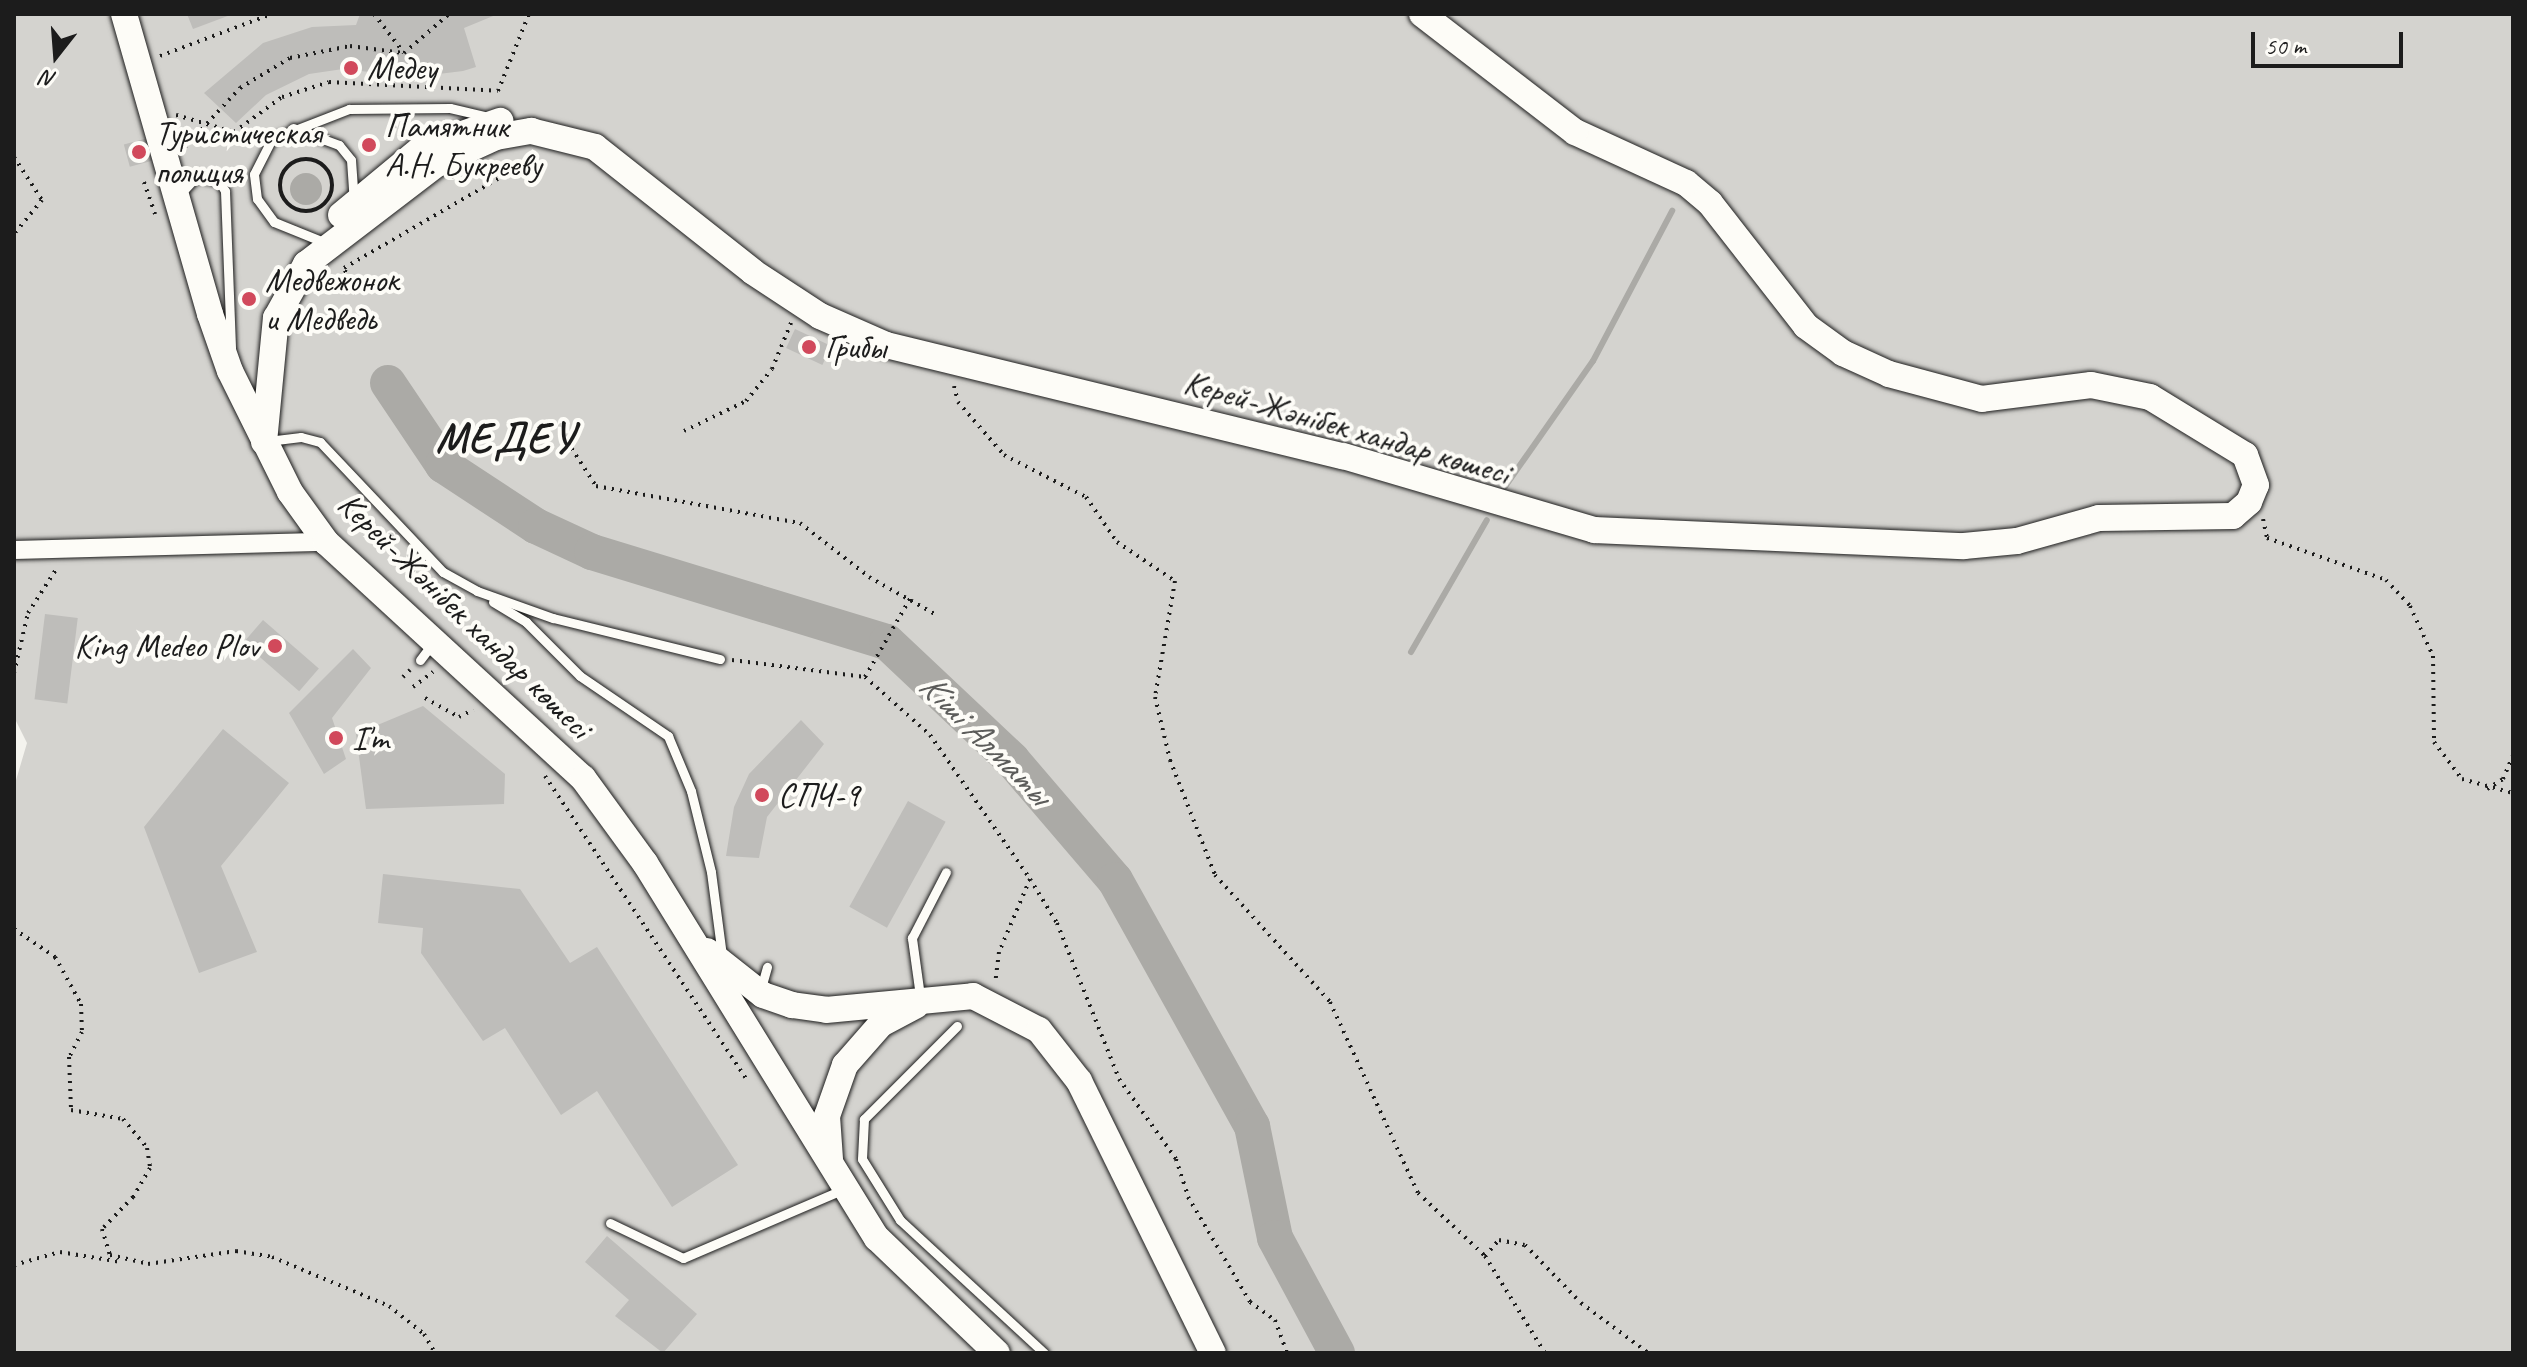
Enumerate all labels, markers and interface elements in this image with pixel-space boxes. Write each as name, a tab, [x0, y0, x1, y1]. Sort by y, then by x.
north arrow	[16, 16, 96, 96]
scale bar	[2255, 16, 2407, 66]
text: 50 m	[2265, 31, 2306, 61]
place label: Медеу	[367, 48, 436, 88]
marker: Медеу	[342, 59, 360, 77]
text: N	[38, 64, 60, 94]
place label: Памятник А.Н. Букрееву	[385, 105, 541, 184]
place label: Туристическая полиция	[155, 112, 322, 192]
marker: Памятник А.Н. Букрееву	[360, 136, 378, 154]
marker: Туристическая полиция	[130, 143, 148, 161]
place label: Медвежонок и Медведь	[265, 259, 398, 338]
marker: Медвежонок и Медведь	[240, 290, 258, 308]
place label: Грибы	[825, 327, 886, 367]
marker: Грибы	[800, 338, 818, 356]
street label: Керей-Жәнібек хандар көшесі	[1179, 361, 1515, 493]
district label: МЕДЕУ	[432, 414, 580, 464]
street label: Керей-Жәнібек хандар көшесі	[329, 483, 601, 747]
place label: King Medeo Plov	[74, 626, 259, 666]
marker: King Medeo Plov	[266, 637, 284, 655]
water label: Кіші Алматы	[910, 664, 1060, 814]
place label: I'm	[352, 718, 389, 758]
marker: I'm	[327, 729, 345, 747]
place label: СПЧ-9	[778, 775, 860, 815]
marker: СПЧ-9	[753, 786, 771, 804]

